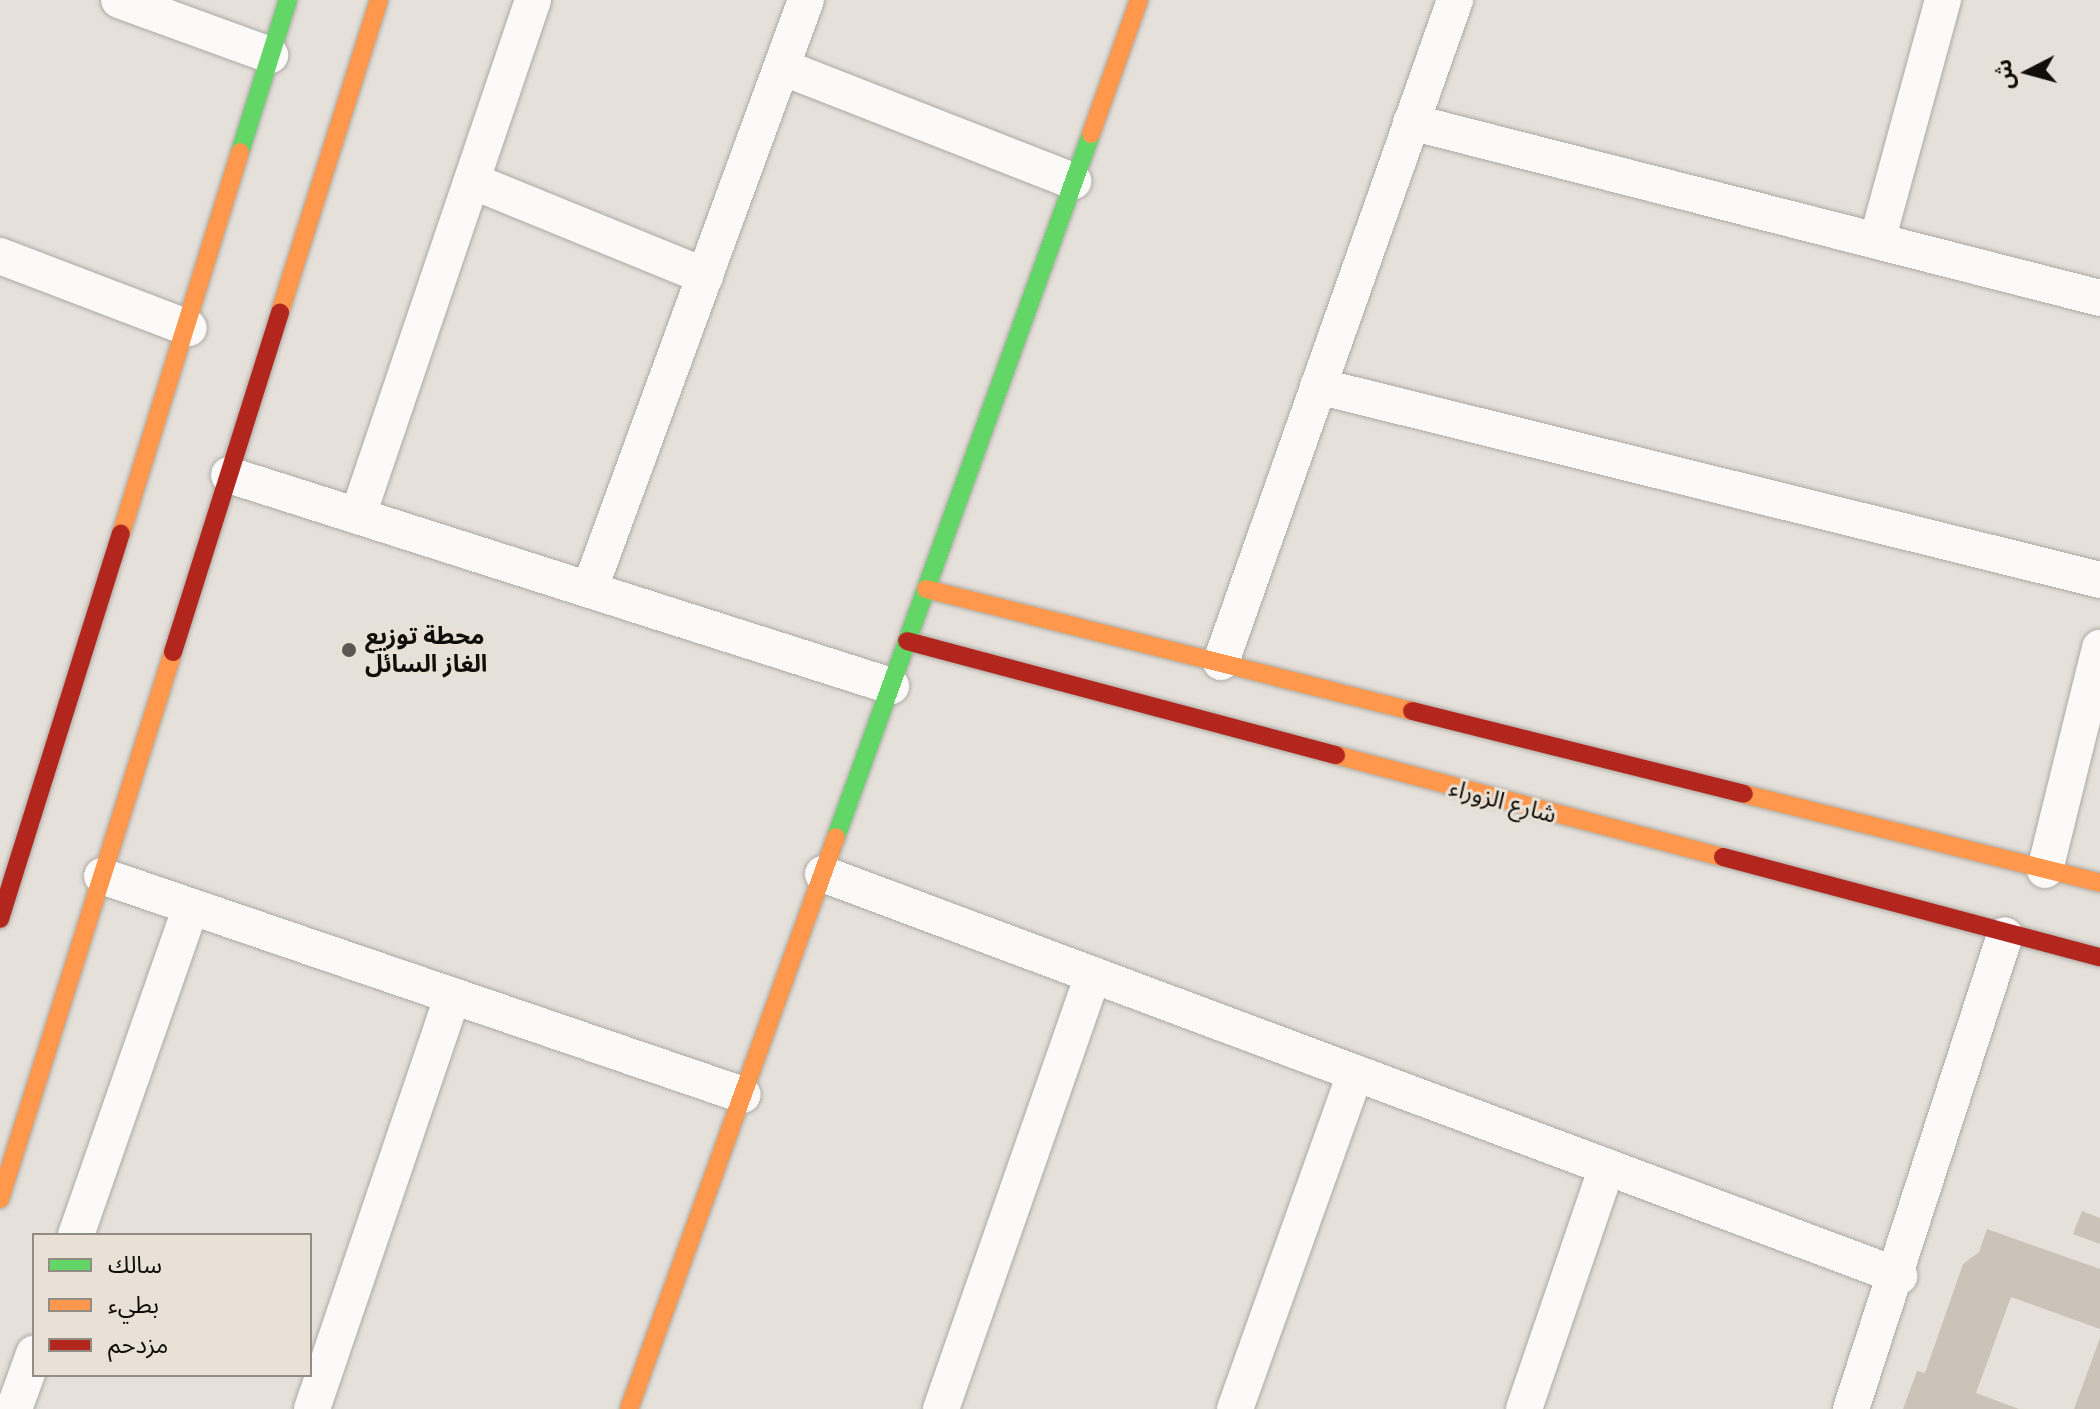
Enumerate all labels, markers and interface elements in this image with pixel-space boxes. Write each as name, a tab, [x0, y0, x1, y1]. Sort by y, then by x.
north arrow	[1988, 32, 2068, 112]
text: ش	[1990, 58, 2019, 91]
place label: محطة توزيع الغاز السائل	[365, 622, 487, 678]
marker: محطة توزيع الغاز السائل	[340, 641, 358, 659]
street label: شارع الزوراء	[1446, 773, 1560, 829]
legend	[32, 1233, 312, 1377]
text: سالك	[108, 1250, 162, 1279]
text: بطيء	[108, 1290, 159, 1319]
text: مزدحم	[108, 1330, 168, 1359]

